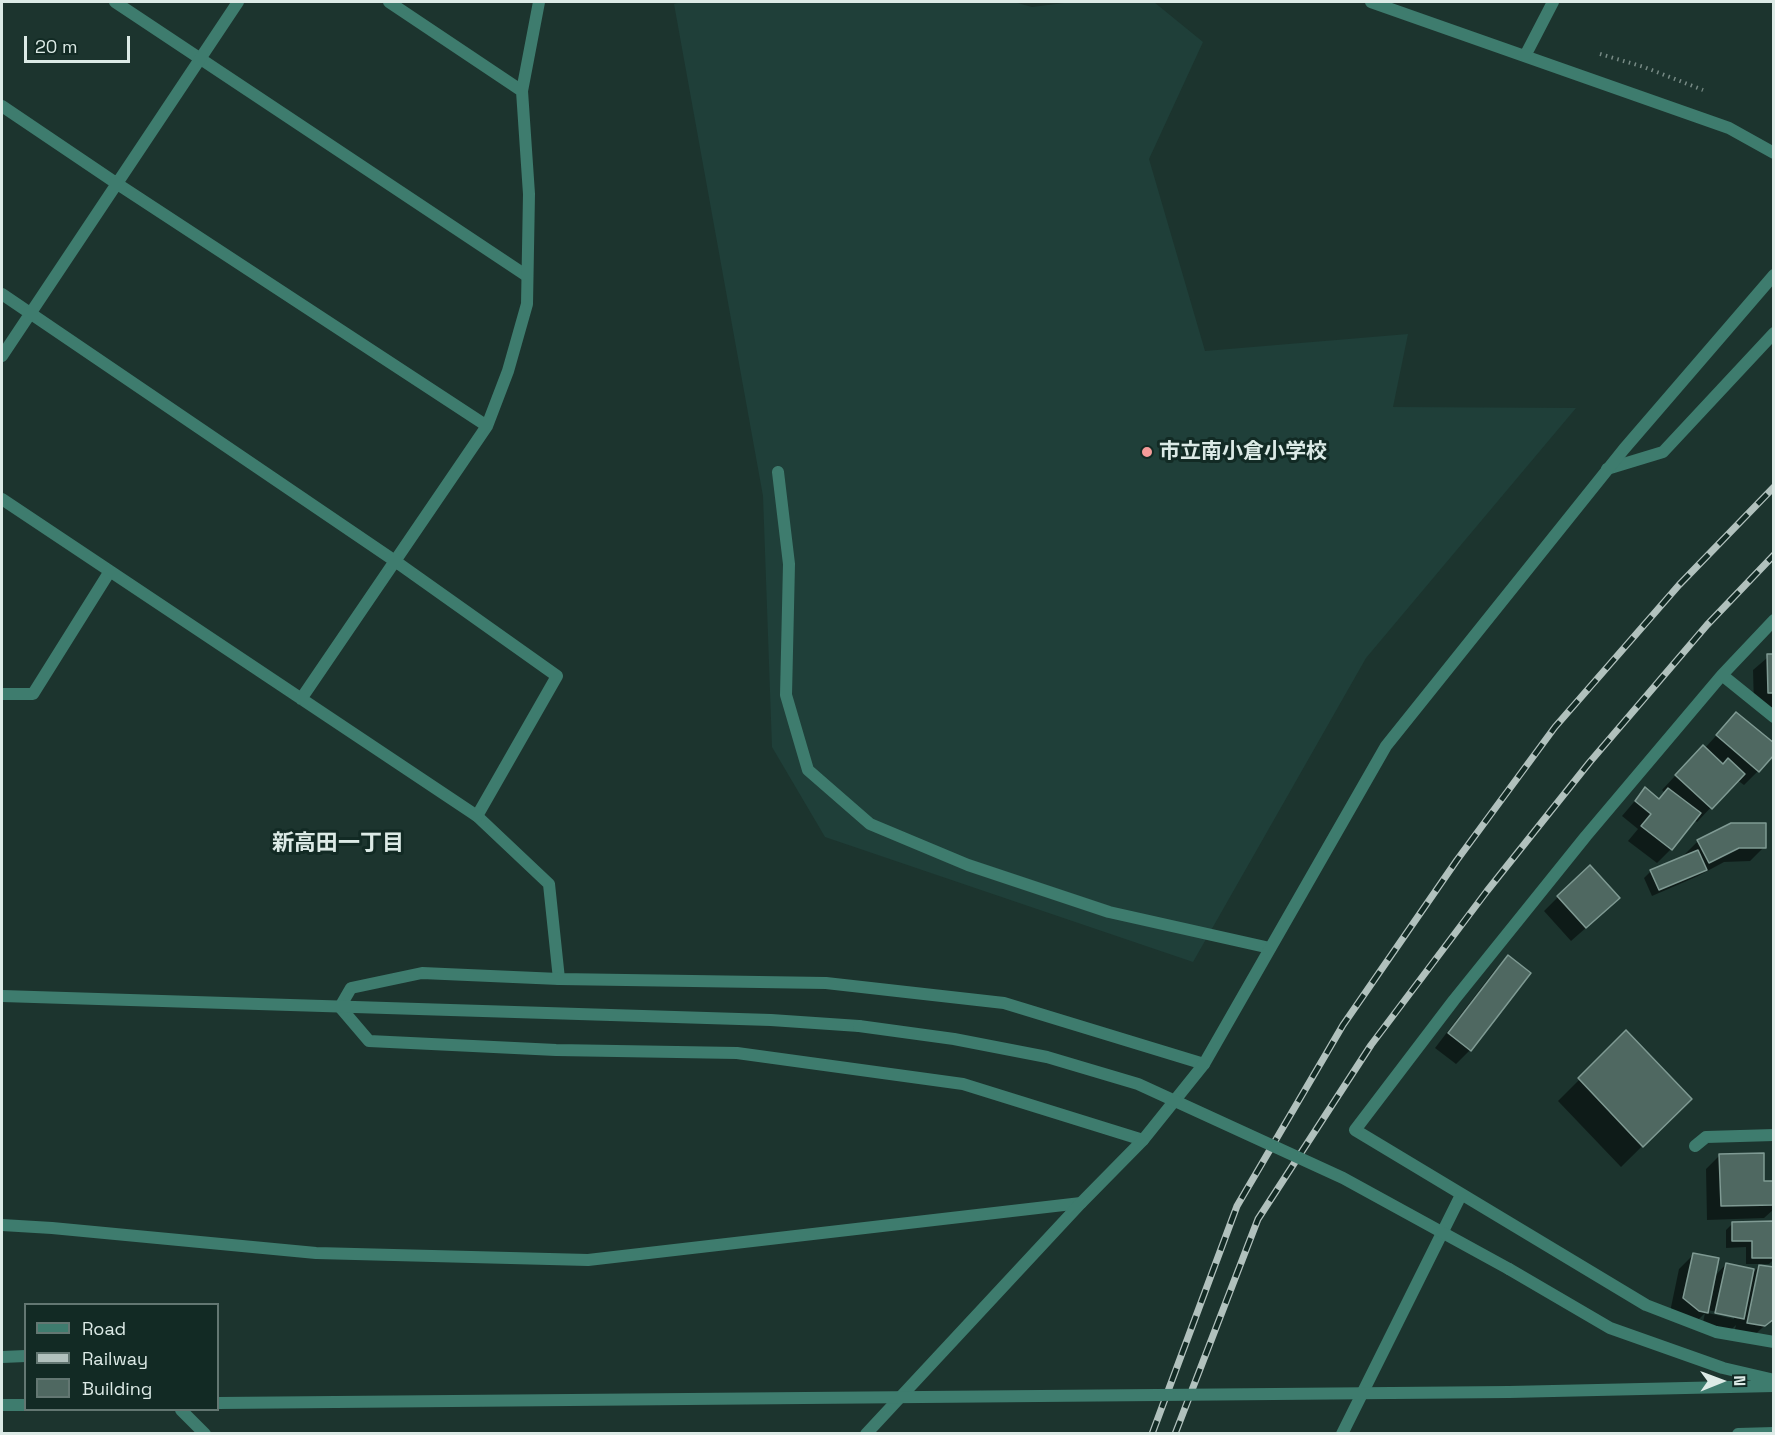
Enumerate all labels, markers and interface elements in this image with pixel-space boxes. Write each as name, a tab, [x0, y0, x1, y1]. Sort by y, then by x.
scale bar	[27, 24, 134, 62]
text: 20 m	[35, 35, 78, 58]
place label: 市立南小倉小学校	[1159, 439, 1327, 465]
marker: 市立南小倉小学校	[1140, 445, 1154, 459]
district label: 新高田一丁目	[272, 831, 404, 857]
legend	[24, 1303, 219, 1411]
text: Road	[82, 1317, 126, 1340]
text: Railway	[82, 1347, 148, 1370]
north arrow	[1691, 1351, 1751, 1411]
text: N	[1729, 1375, 1750, 1386]
text: Building	[82, 1377, 152, 1400]

